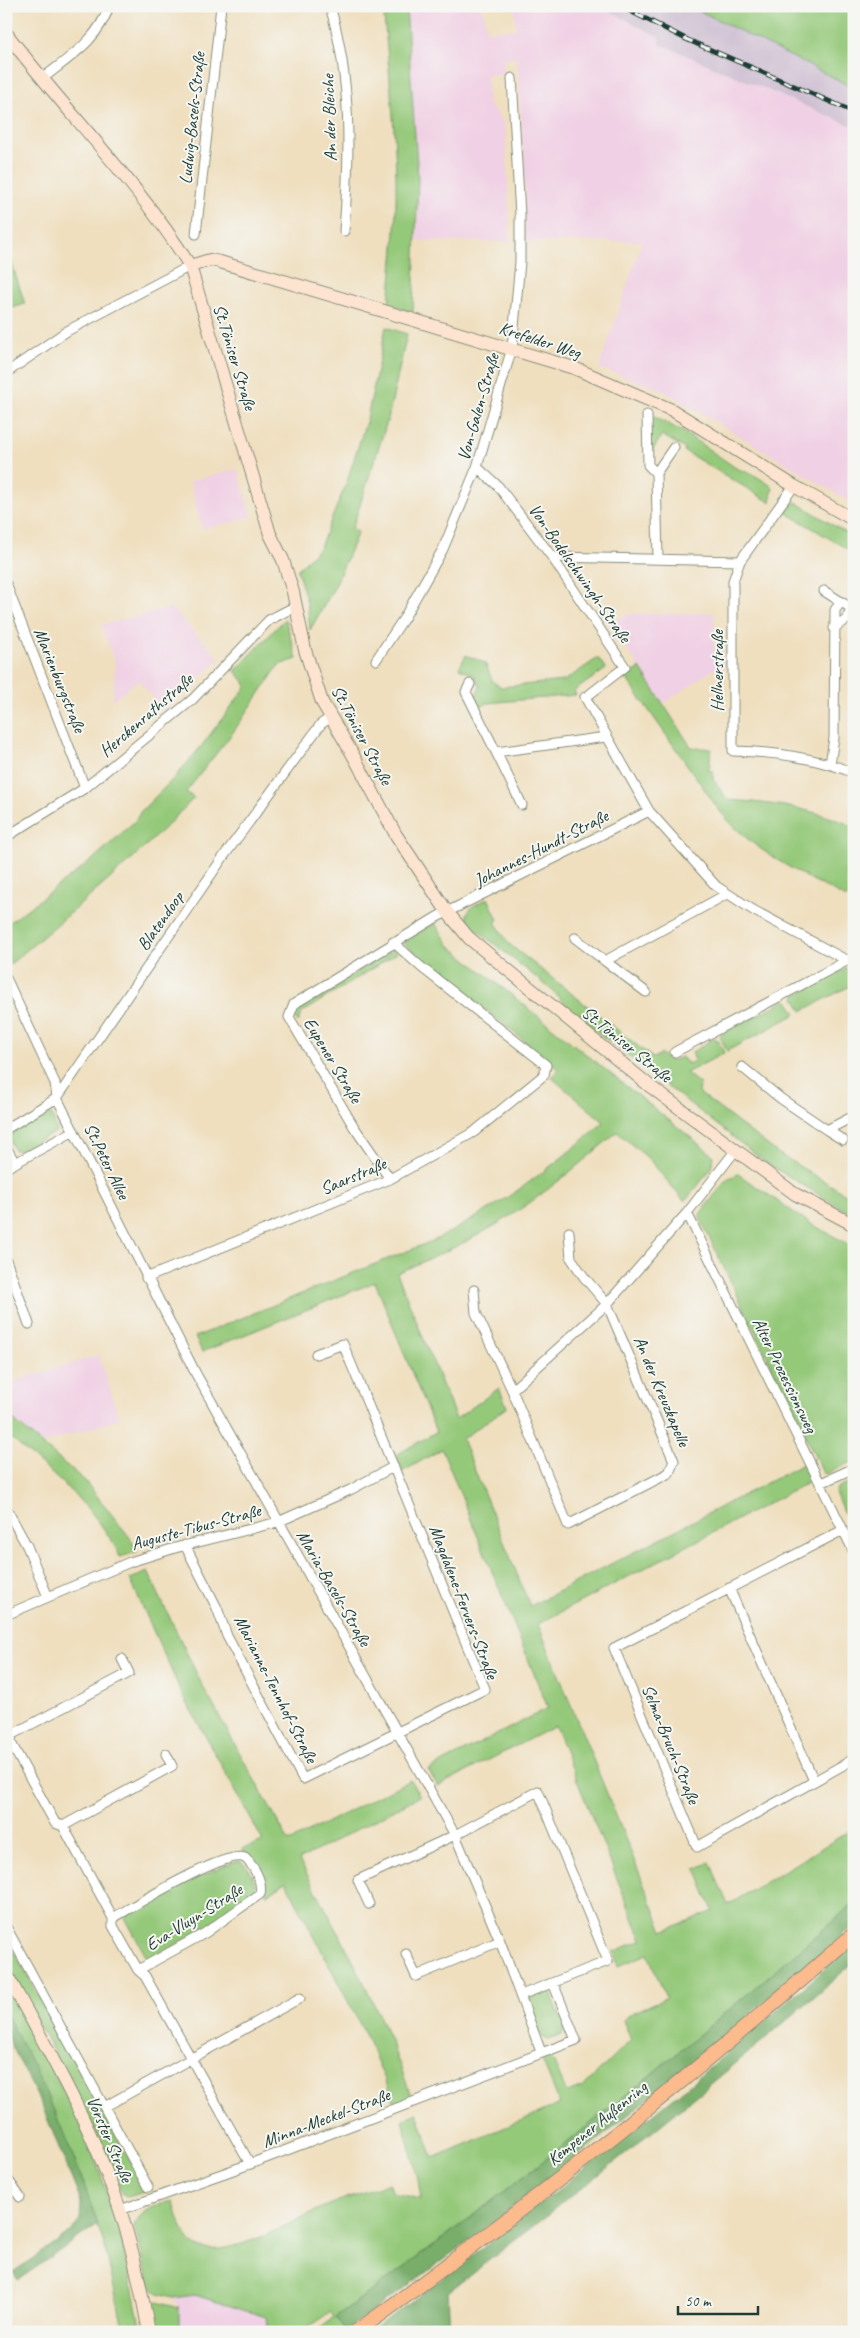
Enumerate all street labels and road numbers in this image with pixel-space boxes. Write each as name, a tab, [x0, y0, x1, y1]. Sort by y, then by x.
street label: Ludwig-Basels-Straße	[174, 50, 210, 185]
street label: An der Bleiche	[316, 73, 342, 162]
street label: St.Töniser Straße	[208, 301, 262, 414]
street label: Krefelder Weg	[496, 316, 585, 364]
street label: Von-Galen-Straße	[452, 350, 504, 463]
street label: Von-Bodelschwingh-Straße	[524, 499, 637, 648]
street label: Marienburgstraße	[29, 625, 91, 737]
street label: Hellnerstraße	[706, 629, 728, 712]
street label: Herckenrathstraße	[95, 668, 198, 762]
street label: St.Töniser Straße	[327, 682, 398, 789]
street label: Johannes-Hundt-Straße	[469, 804, 613, 892]
street label: Blatendoop	[132, 886, 189, 955]
street label: St.Töniser Straße	[578, 1001, 677, 1088]
street label: Eupener Straße	[299, 1013, 368, 1108]
street label: St.Peter Allee	[79, 1119, 135, 1204]
street label: Saarstraße	[317, 1152, 390, 1200]
street label: Alter Prozessionsweg	[748, 1314, 823, 1438]
street label: An der Kreuzkapelle	[629, 1333, 696, 1451]
street label: Auguste-Tibus-Straße	[129, 1499, 264, 1555]
street label: Magdalene-Fervers-Straße	[424, 1522, 504, 1683]
street label: Maria-Basels-Straße	[292, 1526, 377, 1651]
street label: Marianne-Tennhof-Straße	[229, 1612, 323, 1768]
street label: Selma-Bruch-Straße	[637, 1681, 705, 1808]
street label: Eva-Vluyn-Straße	[142, 1878, 247, 1955]
street label: Kempener Außenring	[542, 2075, 653, 2170]
street label: Minna-Meckel-Straße	[259, 2083, 394, 2152]
street label: Vorster Straße	[82, 2093, 138, 2186]

